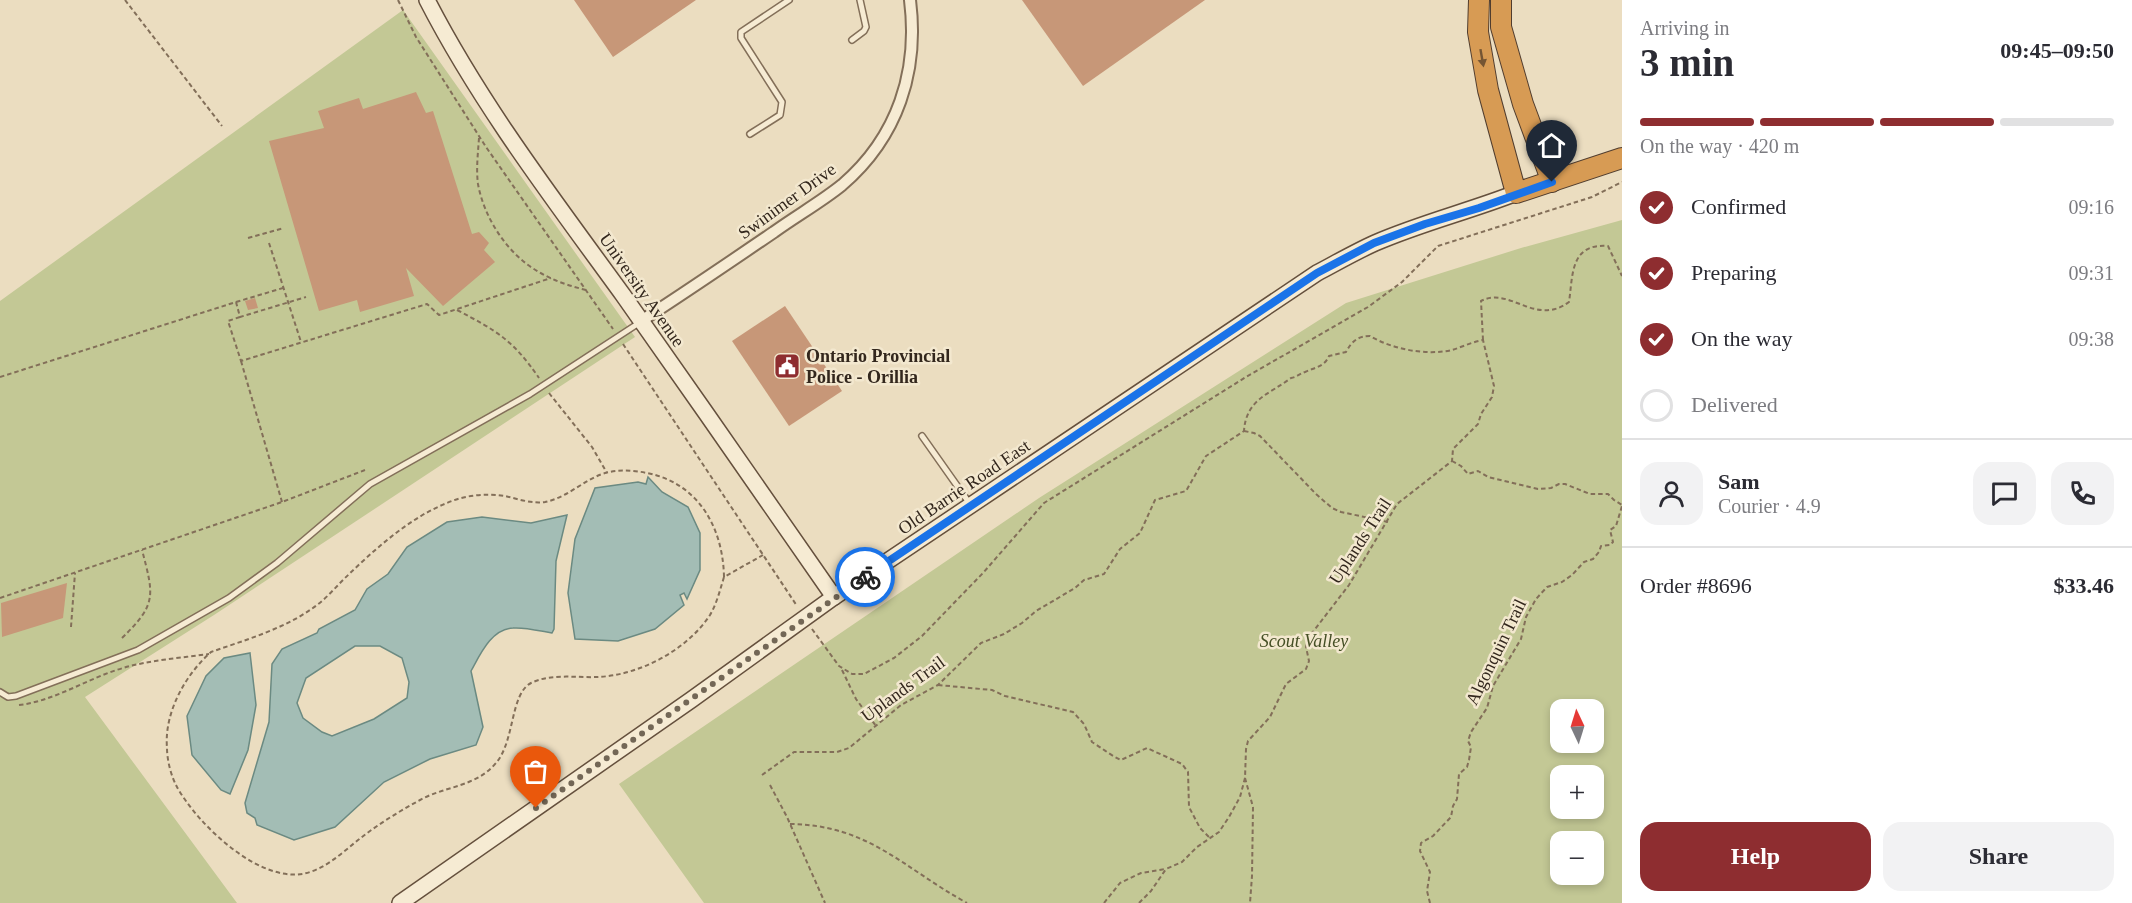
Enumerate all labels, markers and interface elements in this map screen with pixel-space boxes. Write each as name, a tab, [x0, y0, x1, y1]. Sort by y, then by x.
text: Arriving in	[1640, 17, 1729, 39]
text: 09:45–09:50	[2000, 38, 2114, 63]
text: 3 min	[1640, 41, 1734, 84]
one-way arrow	[1478, 49, 1487, 68]
pin	[1526, 120, 1577, 182]
icon: home	[1535, 129, 1568, 162]
text: On the way · 420 m	[1640, 135, 1799, 157]
street label: Swinimer Drive	[734, 159, 840, 243]
icon: check	[1640, 191, 1673, 224]
text: Confirmed	[1691, 194, 1786, 219]
text: 09:16	[2068, 196, 2114, 218]
street label: University Avenue	[595, 229, 689, 351]
icon: check	[1640, 257, 1673, 290]
text: Preparing	[1691, 260, 1777, 285]
text: 09:31	[2068, 262, 2114, 284]
icon: check	[1640, 323, 1673, 356]
text: On the way	[1691, 326, 1792, 351]
text: 09:38	[2068, 328, 2114, 350]
place label: Ontario Provincial Police - Orillia	[806, 346, 950, 387]
public building icon: Ontario Provincial Police - Orillia	[772, 351, 802, 381]
text: Delivered	[1691, 392, 1778, 417]
street label: Old Barrie Road East	[894, 436, 1034, 538]
button: person	[1640, 462, 1703, 525]
button: chat	[1973, 462, 2036, 525]
button: phone	[2051, 462, 2114, 525]
text: Sam	[1718, 469, 1760, 494]
street label: Uplands Trail	[1325, 494, 1395, 588]
text: Courier · 4.9	[1718, 495, 1821, 517]
courier	[835, 547, 895, 607]
icon: bike	[849, 561, 882, 594]
text: Order #8696	[1640, 573, 1752, 598]
text: $33.46	[2054, 573, 2114, 598]
street label: Algonquin Trail	[1462, 596, 1530, 708]
park label: Scout Valley	[1260, 631, 1348, 651]
street label: Uplands Trail	[857, 652, 949, 726]
north arrow	[1550, 699, 1604, 753]
map controls	[1550, 699, 1604, 885]
pin	[510, 746, 561, 808]
icon: bag	[519, 755, 552, 788]
button: +	[1550, 765, 1604, 819]
button: Help	[1640, 822, 1871, 891]
button: Share	[1883, 822, 2114, 891]
button: −	[1550, 831, 1604, 885]

